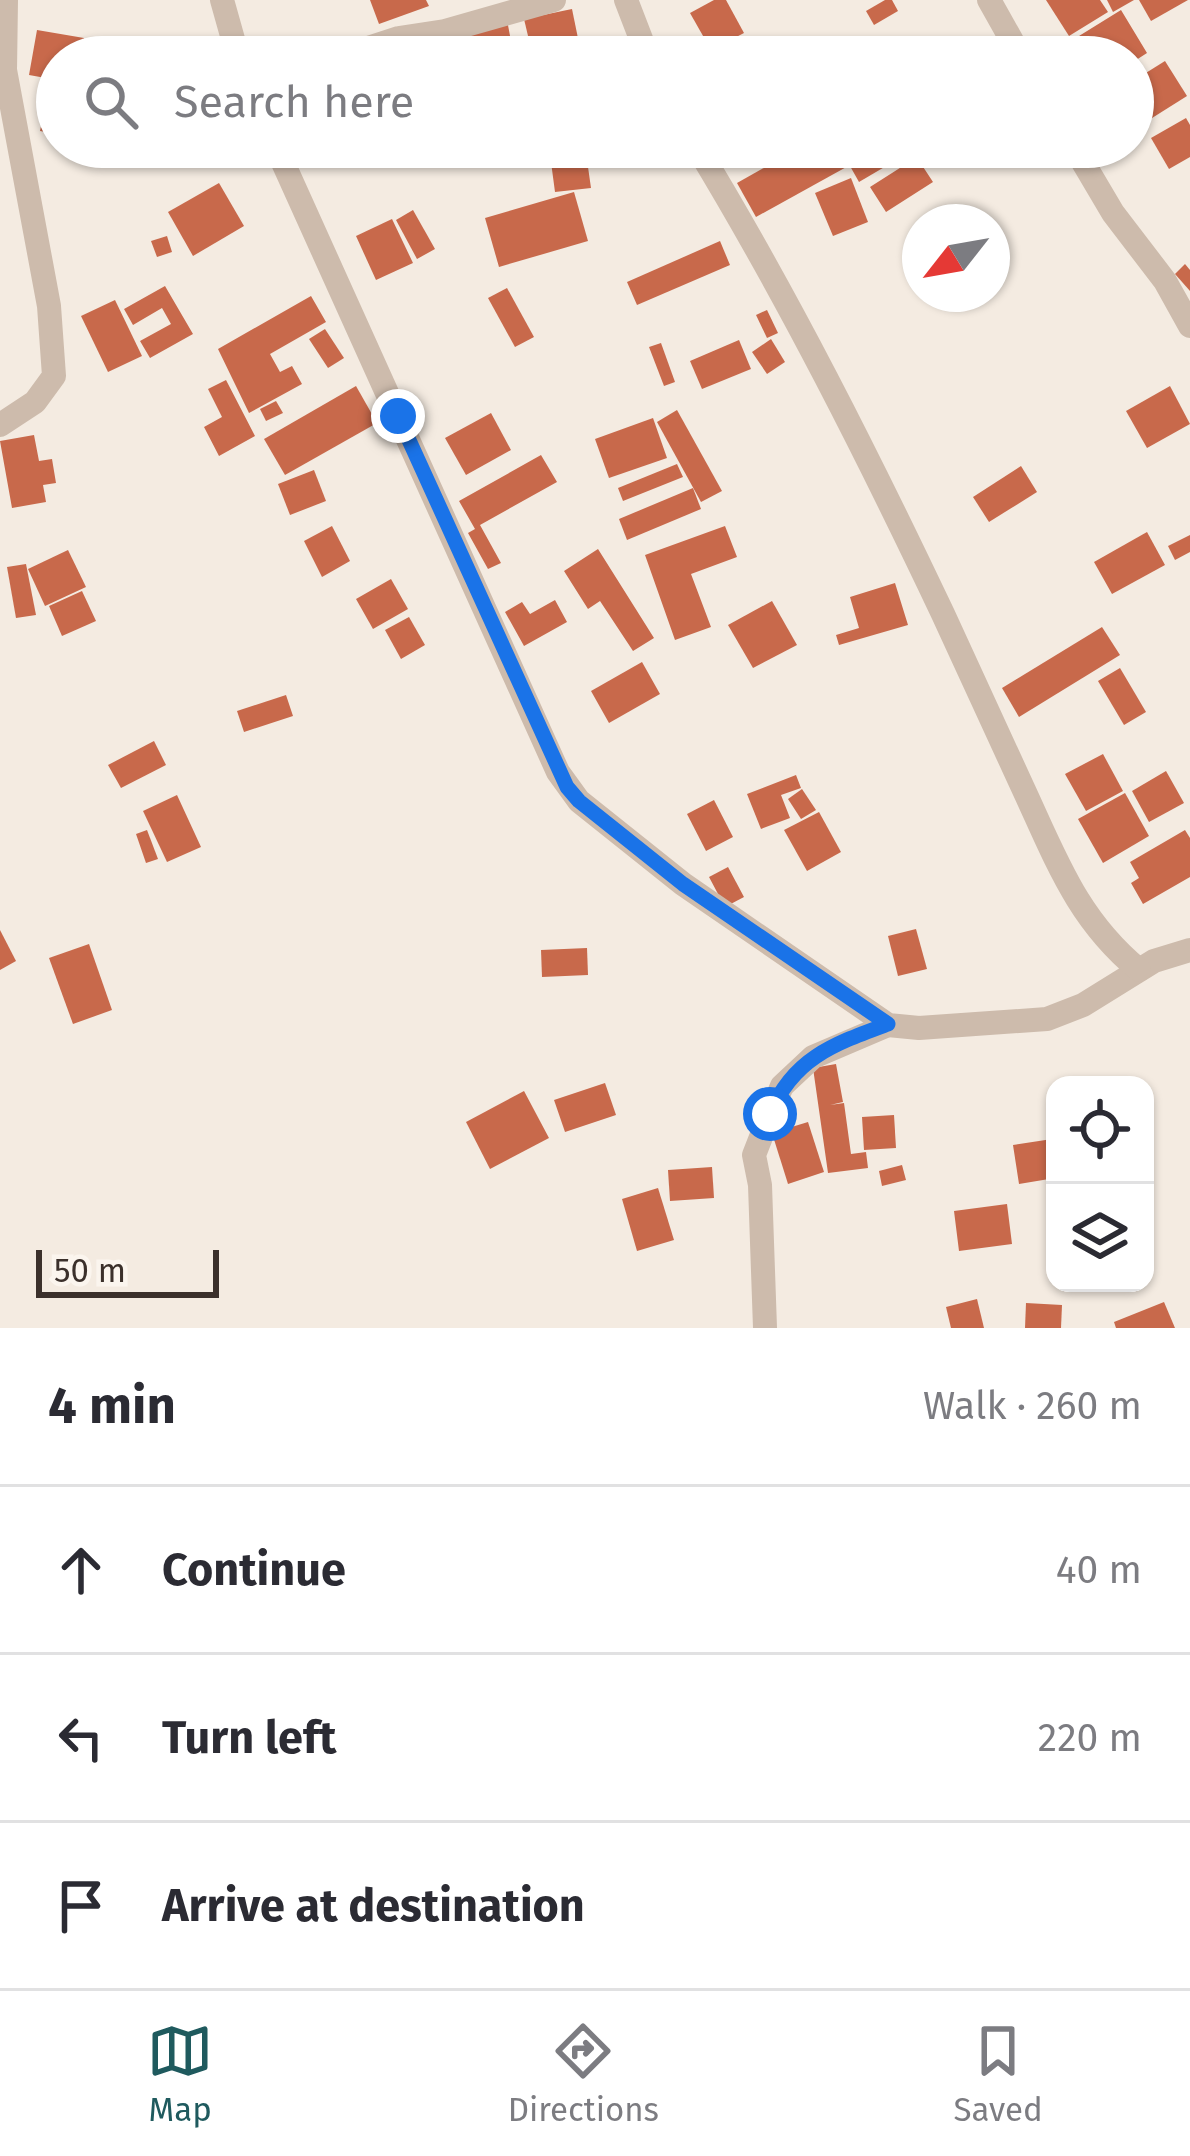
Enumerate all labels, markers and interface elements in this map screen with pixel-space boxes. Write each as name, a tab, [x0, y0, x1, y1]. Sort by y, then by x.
search box	[36, 36, 1154, 168]
icon: search	[78, 69, 144, 135]
text: Search here	[174, 75, 414, 129]
north arrow	[902, 204, 1010, 312]
route end	[371, 389, 425, 443]
map controls	[1046, 1076, 1154, 1292]
button: locate	[1046, 1076, 1154, 1184]
route start	[743, 1087, 797, 1141]
button: layers	[1046, 1184, 1154, 1292]
scale bar	[36, 1244, 219, 1297]
text: 50 m	[54, 1251, 126, 1291]
text: 4 min	[48, 1375, 176, 1437]
text: Walk · 260 m	[923, 1383, 1142, 1429]
icon: ahead	[48, 1537, 114, 1603]
text: Continue	[162, 1543, 346, 1597]
text: 40 m	[1056, 1547, 1142, 1593]
icon: left	[48, 1705, 114, 1771]
text: Turn left	[162, 1711, 336, 1765]
text: 220 m	[1038, 1715, 1142, 1761]
icon: arrive	[48, 1873, 114, 1939]
text: Arrive at destination	[162, 1879, 585, 1933]
tab: Map	[147, 2018, 213, 2130]
tab: Directions	[508, 2018, 659, 2130]
tab: Saved	[953, 2018, 1043, 2130]

